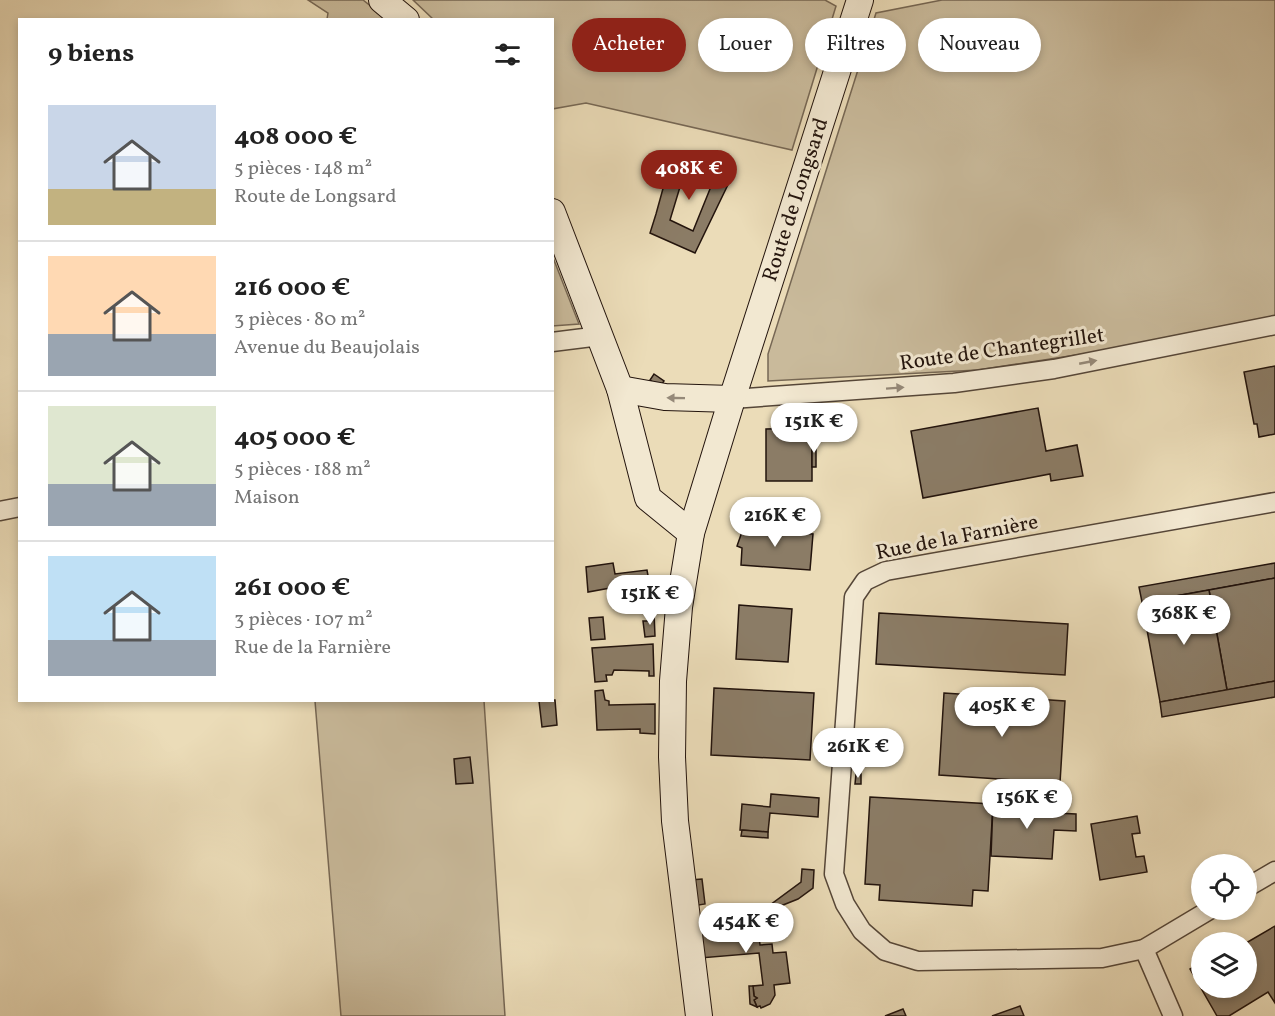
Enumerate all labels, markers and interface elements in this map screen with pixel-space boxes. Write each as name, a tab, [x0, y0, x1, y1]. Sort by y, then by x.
chip: Acheter	[572, 18, 686, 72]
chip: Louer	[698, 18, 793, 72]
chip: Filtres	[805, 18, 906, 72]
chip: Nouveau	[918, 18, 1041, 72]
text: 9 biens	[48, 36, 134, 72]
icon: filters	[491, 38, 524, 71]
street label: Route de Longsard	[756, 114, 836, 286]
text: 408 000 €	[234, 119, 358, 155]
icon: home	[96, 129, 168, 201]
pin: 408K €	[640, 150, 738, 201]
text: 5 pièces · 148 m²	[234, 155, 372, 183]
text: 408K €	[655, 155, 723, 183]
text: Route de Longsard	[234, 183, 396, 211]
text: 216 000 €	[234, 270, 350, 306]
icon: home	[96, 280, 168, 352]
text: 3 pièces · 80 m²	[234, 306, 365, 334]
street label: Route de Chantegrillet	[898, 321, 1106, 379]
text: Avenue du Beaujolais	[234, 334, 420, 362]
one-way arrow	[1079, 357, 1098, 366]
one-way arrow	[886, 383, 905, 393]
one-way arrow	[666, 393, 685, 402]
pin: 151K €	[765, 403, 863, 454]
text: 151K €	[785, 408, 843, 436]
text: 405 000 €	[234, 420, 356, 456]
icon: home	[96, 430, 168, 502]
text: 5 pièces · 188 m²	[234, 456, 371, 484]
text: Maison	[234, 484, 300, 512]
pin: 216K €	[726, 497, 824, 548]
text: 216K €	[744, 502, 806, 530]
street label: Rue de la Farnière	[873, 508, 1041, 568]
text: 261 000 €	[234, 570, 350, 606]
pin: 151K €	[601, 575, 699, 626]
icon: home	[96, 580, 168, 652]
text: 151K €	[621, 580, 679, 608]
pin: 368K €	[1135, 595, 1233, 646]
text: 368K €	[1151, 600, 1217, 628]
text: 3 pièces · 107 m²	[234, 606, 373, 634]
text: Rue de la Farnière	[234, 634, 391, 662]
pin: 405K €	[953, 687, 1051, 738]
text: 405K €	[969, 692, 1035, 720]
pin: 261K €	[809, 728, 907, 779]
text: 261K €	[827, 733, 889, 761]
pin: 156K €	[978, 779, 1076, 830]
text: 156K €	[996, 784, 1058, 812]
map controls	[1191, 854, 1257, 998]
button: locate	[1191, 854, 1257, 920]
pin: 454K €	[697, 903, 795, 954]
text: 454K €	[713, 908, 779, 936]
button: layers	[1191, 932, 1257, 998]

